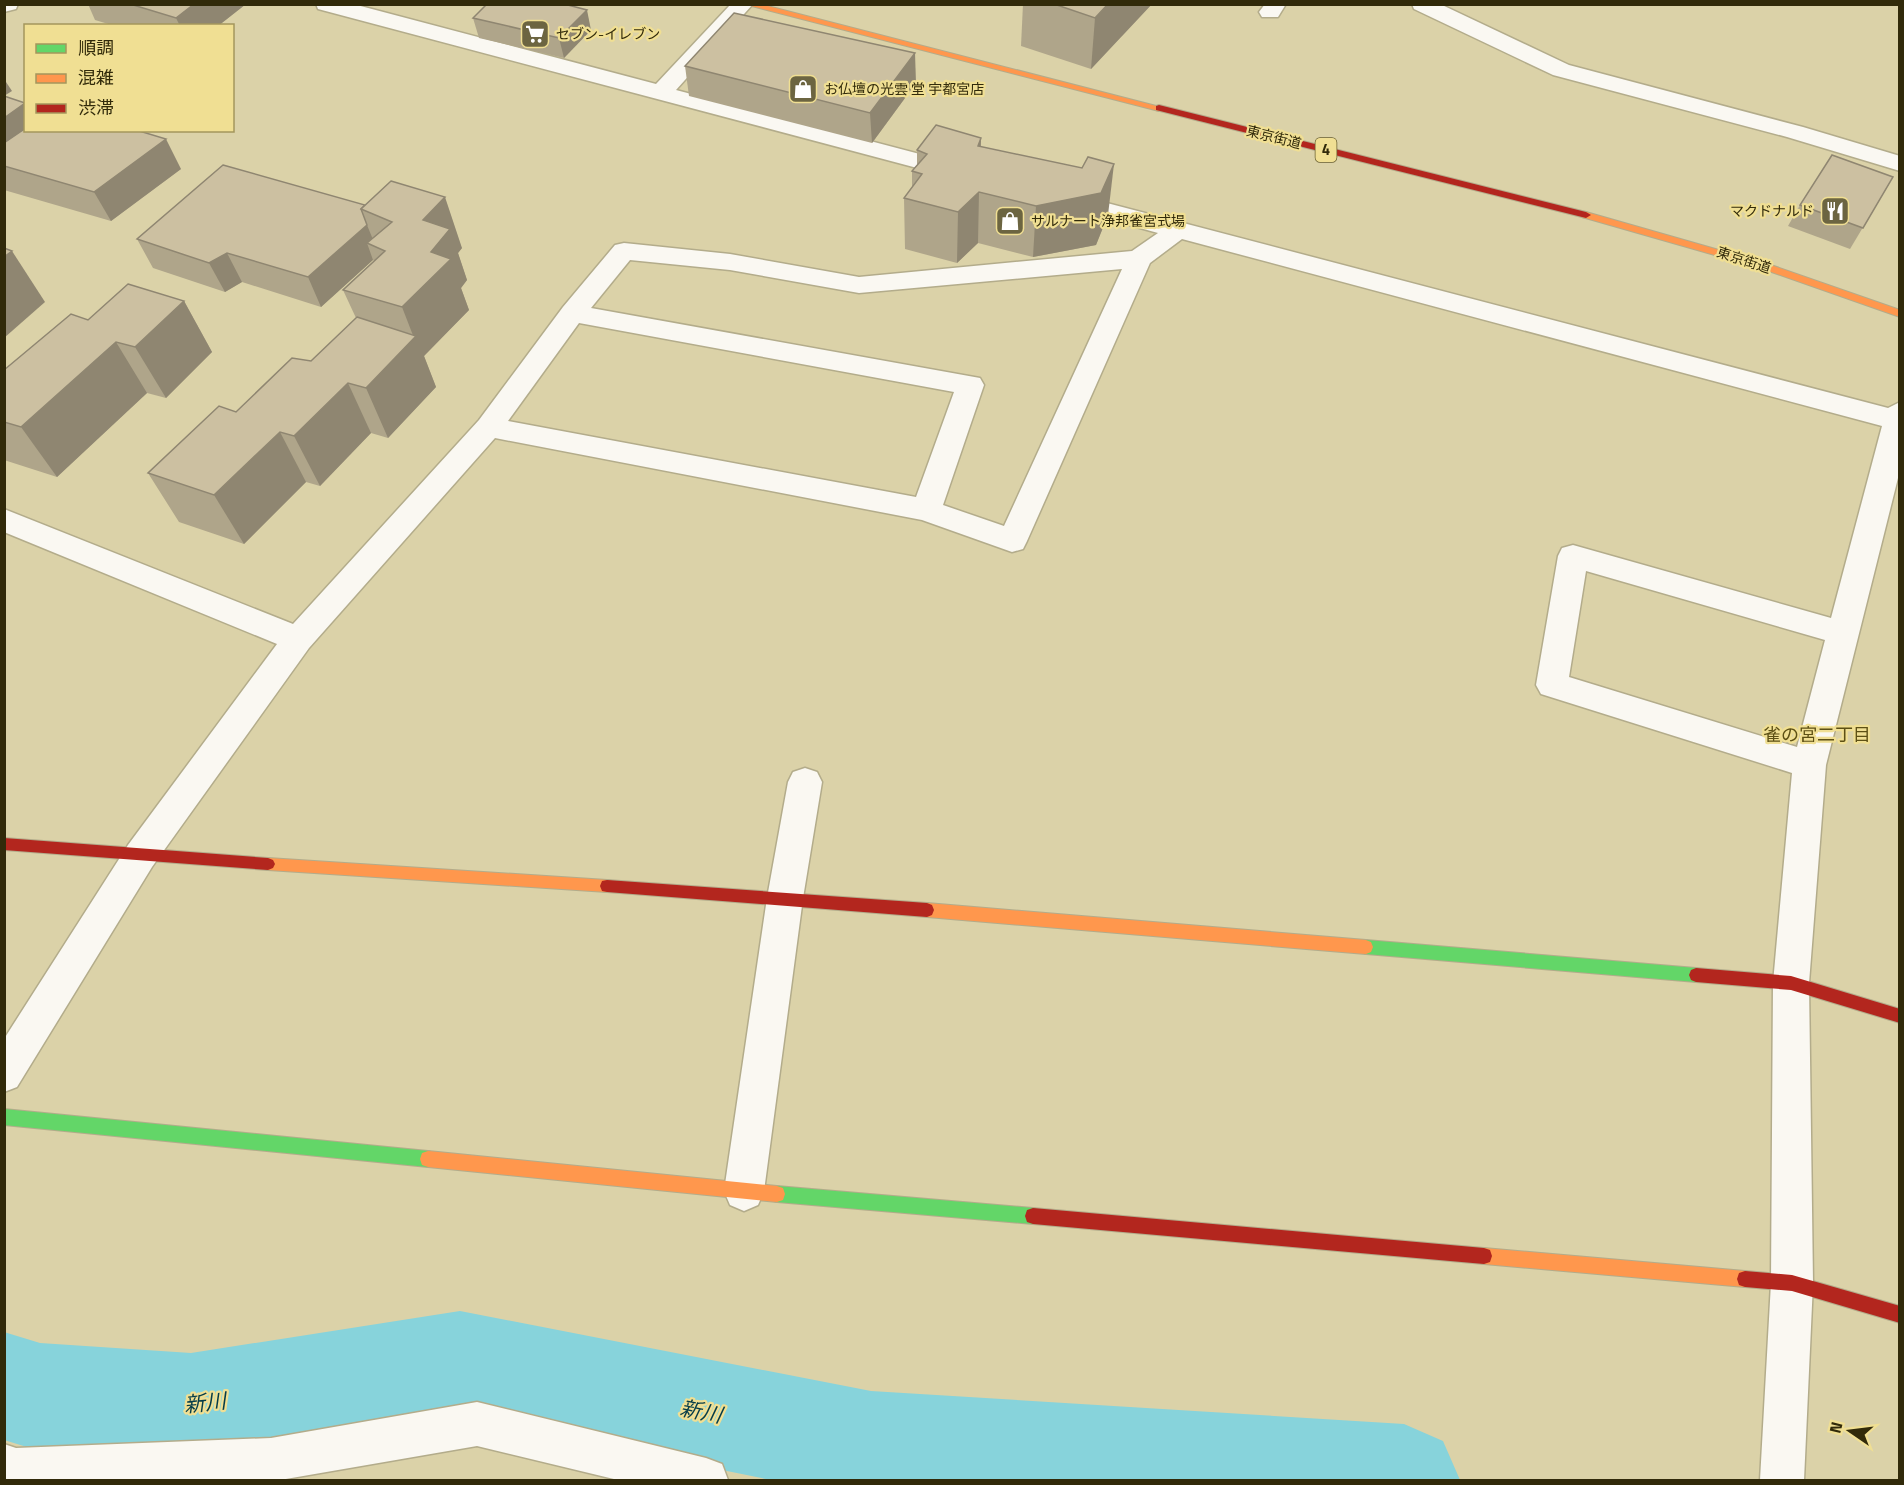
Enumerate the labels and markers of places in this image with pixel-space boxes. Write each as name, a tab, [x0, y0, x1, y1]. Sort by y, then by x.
supermarket icon: セブン-イレブン	[519, 18, 551, 50]
place label: セブン-イレブン	[556, 23, 660, 44]
shop icon: お仏壇の光雲 堂 宇都宮店	[787, 73, 819, 105]
place label: お仏壇の光雲 堂 宇都宮店	[824, 78, 984, 99]
restaurant icon: マクドナルド	[1819, 195, 1851, 227]
place label: マクドナルド	[1730, 200, 1814, 221]
shop icon: サルナート浄邦雀宮式場	[994, 205, 1026, 237]
place label: サルナート浄邦雀宮式場	[1031, 210, 1185, 231]

